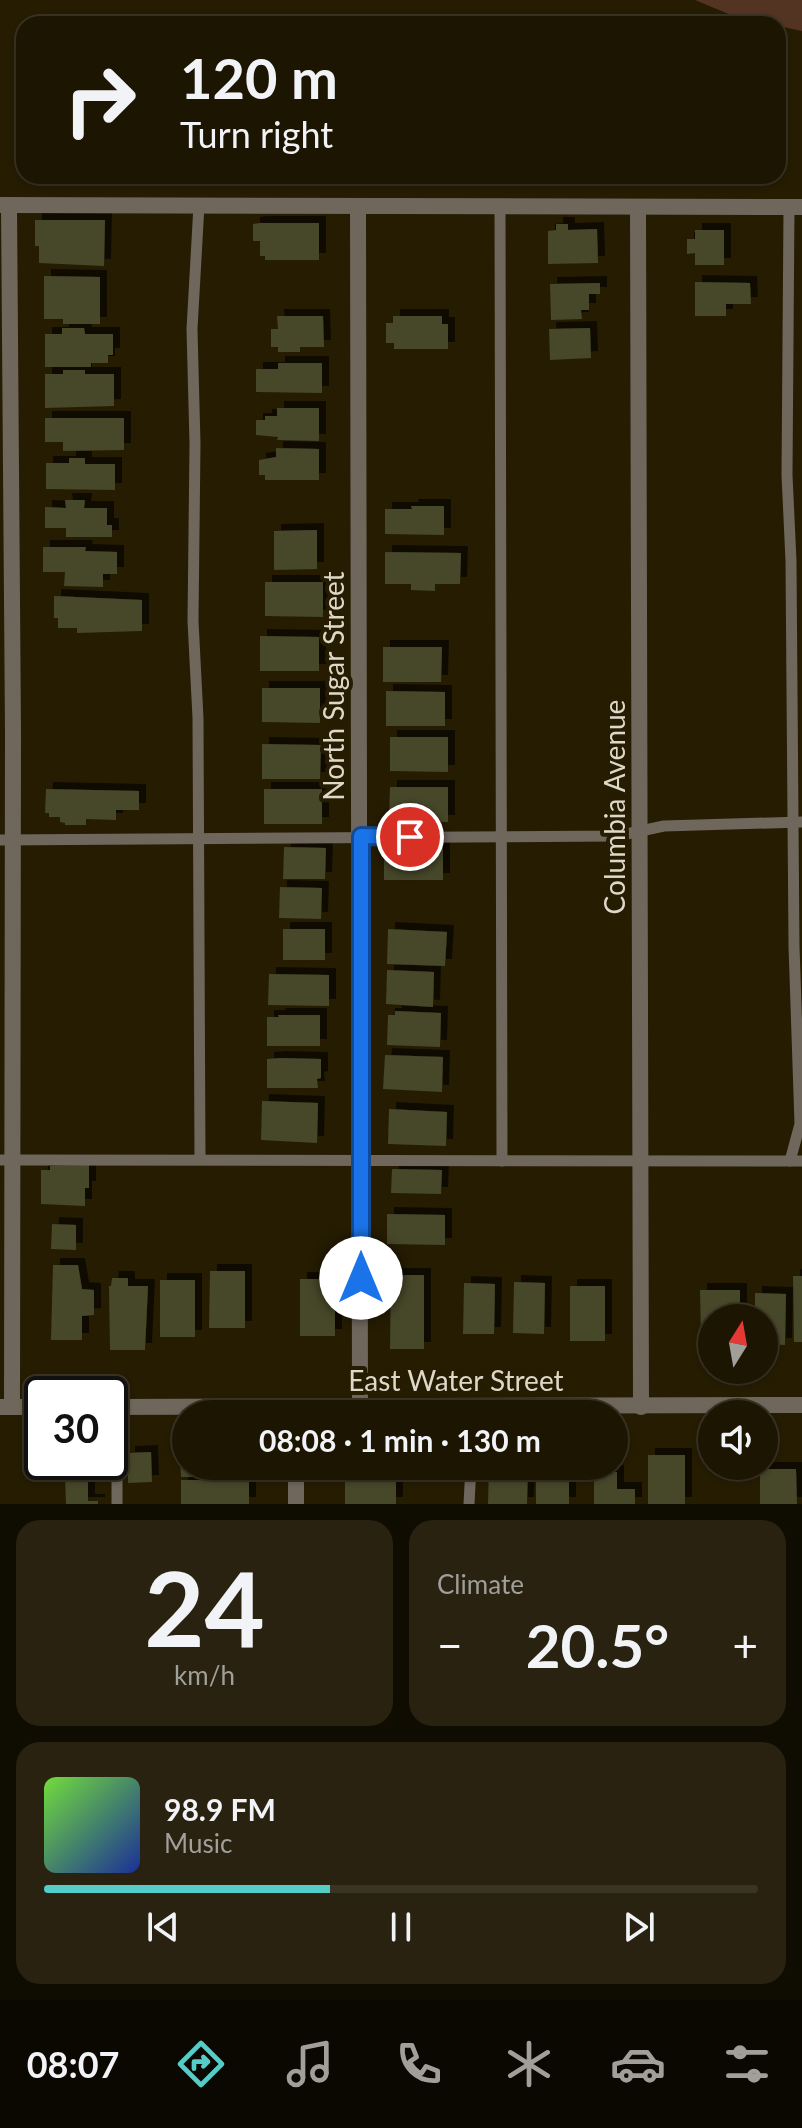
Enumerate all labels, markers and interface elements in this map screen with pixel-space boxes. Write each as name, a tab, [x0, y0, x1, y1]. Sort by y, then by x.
text: 120 m	[180, 44, 338, 111]
icon: right	[48, 48, 152, 152]
text: Turn right	[180, 112, 333, 156]
street label: North Sugar Street	[316, 571, 350, 801]
street label: Columbia Avenue	[597, 700, 631, 914]
pin	[376, 803, 444, 871]
icon: arrive	[388, 815, 432, 859]
position arrow	[319, 1236, 403, 1320]
north arrow	[698, 1304, 778, 1384]
map controls	[698, 1304, 778, 1480]
street label: East Water Street	[348, 1363, 564, 1397]
speed limit sign: 30	[24, 1376, 128, 1480]
button: sound	[698, 1400, 778, 1480]
text: 08:08 · 1 min · 130 m	[259, 1422, 541, 1458]
text: 24	[144, 1544, 265, 1669]
text: Climate	[437, 1568, 524, 1600]
text: 20.5°	[526, 1609, 669, 1681]
text: −	[437, 1619, 463, 1671]
text: +	[732, 1619, 758, 1671]
text: km/h	[174, 1659, 235, 1691]
text: 98.9 FM	[164, 1791, 276, 1827]
text: Music	[164, 1827, 232, 1859]
icon: previous	[141, 1905, 185, 1949]
icon: pause	[379, 1905, 423, 1949]
icon: next	[617, 1905, 661, 1949]
icon: directions	[173, 2036, 229, 2092]
icon: music	[282, 2036, 338, 2092]
icon: phone	[391, 2036, 447, 2092]
icon: climate	[501, 2036, 557, 2092]
icon: car	[610, 2036, 666, 2092]
icon: filters	[719, 2036, 775, 2092]
text: 08:07	[27, 2042, 119, 2086]

